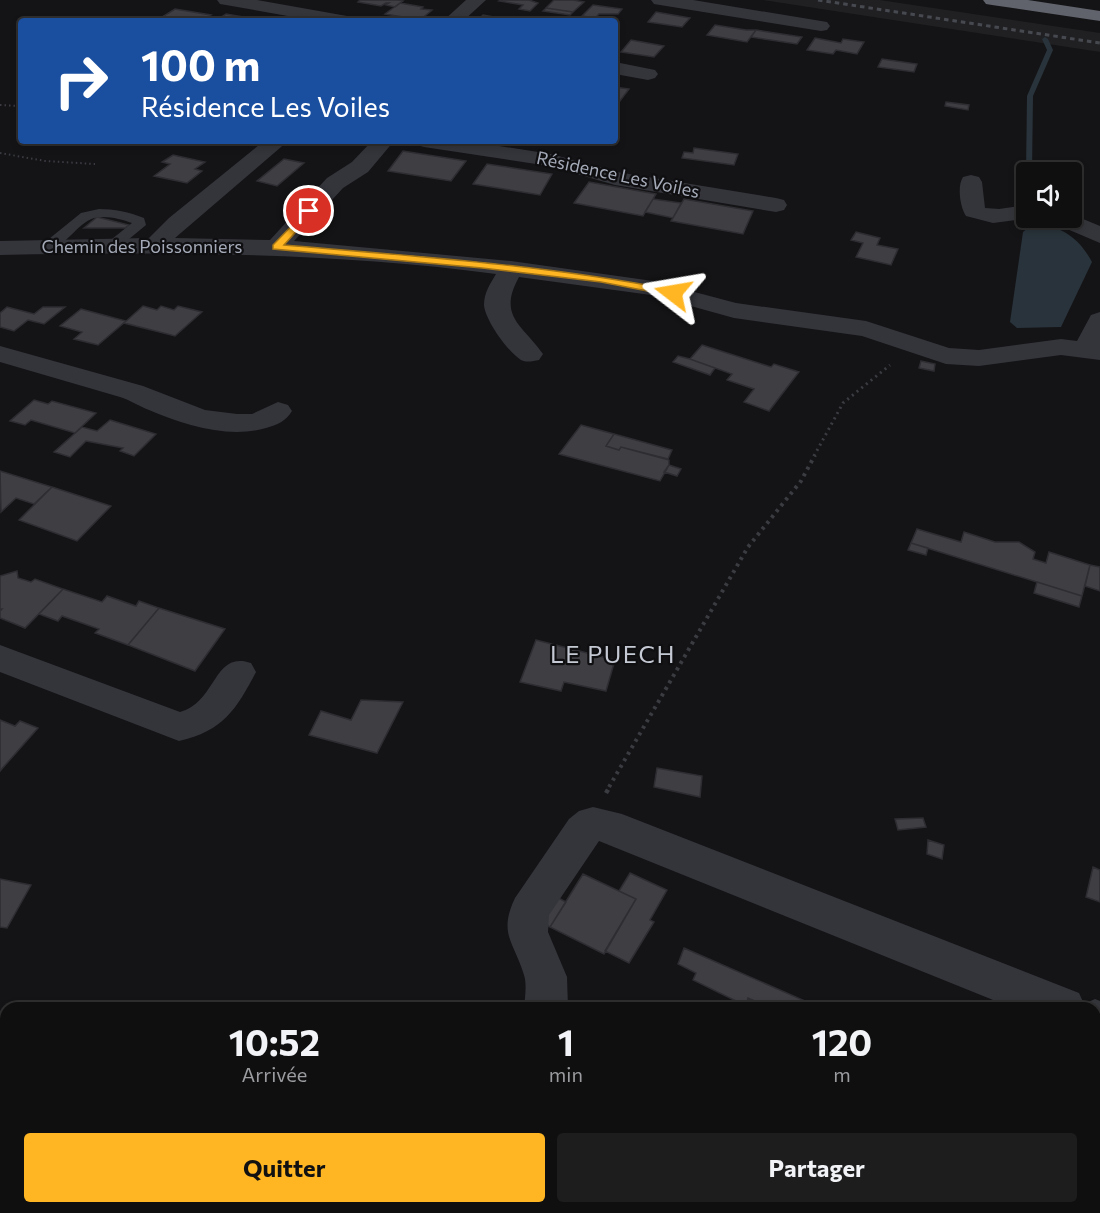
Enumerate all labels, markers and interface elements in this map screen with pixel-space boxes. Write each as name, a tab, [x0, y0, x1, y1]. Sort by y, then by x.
text: 100 m	[141, 38, 261, 90]
icon: right	[42, 42, 120, 120]
text: Résidence Les Voiles	[141, 90, 390, 123]
street label: Résidence Les Voiles	[535, 146, 702, 202]
map controls	[1016, 162, 1082, 228]
button: sound	[1016, 162, 1082, 228]
pin	[283, 185, 334, 236]
icon: arrive	[292, 194, 325, 227]
street label: Chemin des Poissonniers	[41, 235, 243, 257]
position arrow	[641, 261, 705, 325]
district label: LE PUECH	[550, 639, 676, 668]
text: 10:52	[229, 1019, 320, 1063]
text: 1	[558, 1019, 574, 1063]
text: 120	[812, 1019, 872, 1063]
text: Arrivée	[241, 1062, 307, 1086]
text: min	[549, 1062, 583, 1086]
text: m	[833, 1062, 851, 1086]
button: Quitter	[24, 1133, 545, 1202]
button: Partager	[557, 1133, 1077, 1202]

